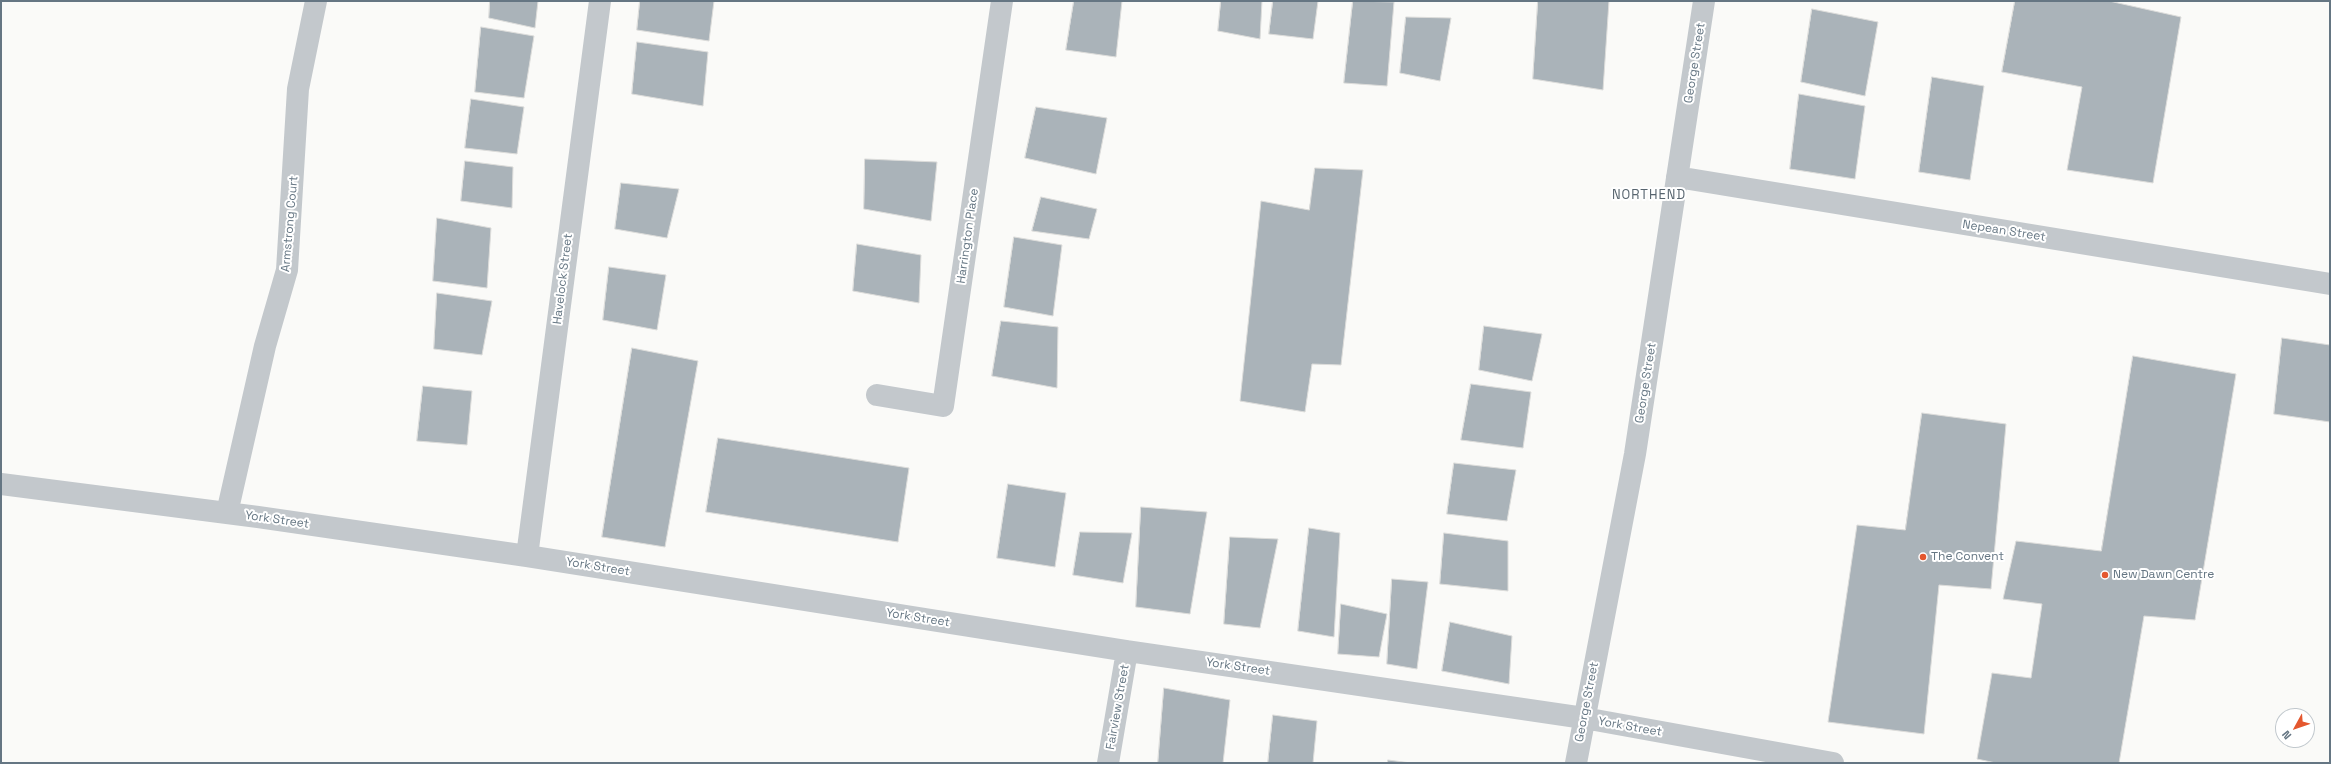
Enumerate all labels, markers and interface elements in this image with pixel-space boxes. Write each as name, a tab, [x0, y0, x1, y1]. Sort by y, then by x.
street label: George Street	[1682, 22, 1708, 104]
street label: Armstrong Court	[279, 175, 301, 273]
street label: Harrington Place	[954, 187, 982, 285]
district label: NORTHEND	[1612, 187, 1686, 203]
street label: Nepean Street	[1961, 217, 2047, 245]
street label: Havelock Street	[550, 233, 576, 325]
street label: George Street	[1633, 342, 1659, 424]
street label: York Street	[244, 508, 310, 532]
place label: The Convent	[1931, 550, 2004, 564]
marker: The Convent	[1918, 552, 1928, 562]
street label: York Street	[565, 555, 631, 579]
place label: New Dawn Centre	[2113, 568, 2214, 582]
marker: New Dawn Centre	[2100, 570, 2110, 580]
street label: York Street	[885, 606, 951, 630]
street label: York Street	[1205, 655, 1271, 679]
street label: George Street	[1572, 661, 1602, 743]
street label: Fairview Street	[1103, 663, 1133, 751]
north arrow	[2275, 708, 2315, 748]
street label: York Street	[1597, 714, 1663, 740]
text: N	[2279, 728, 2294, 742]

